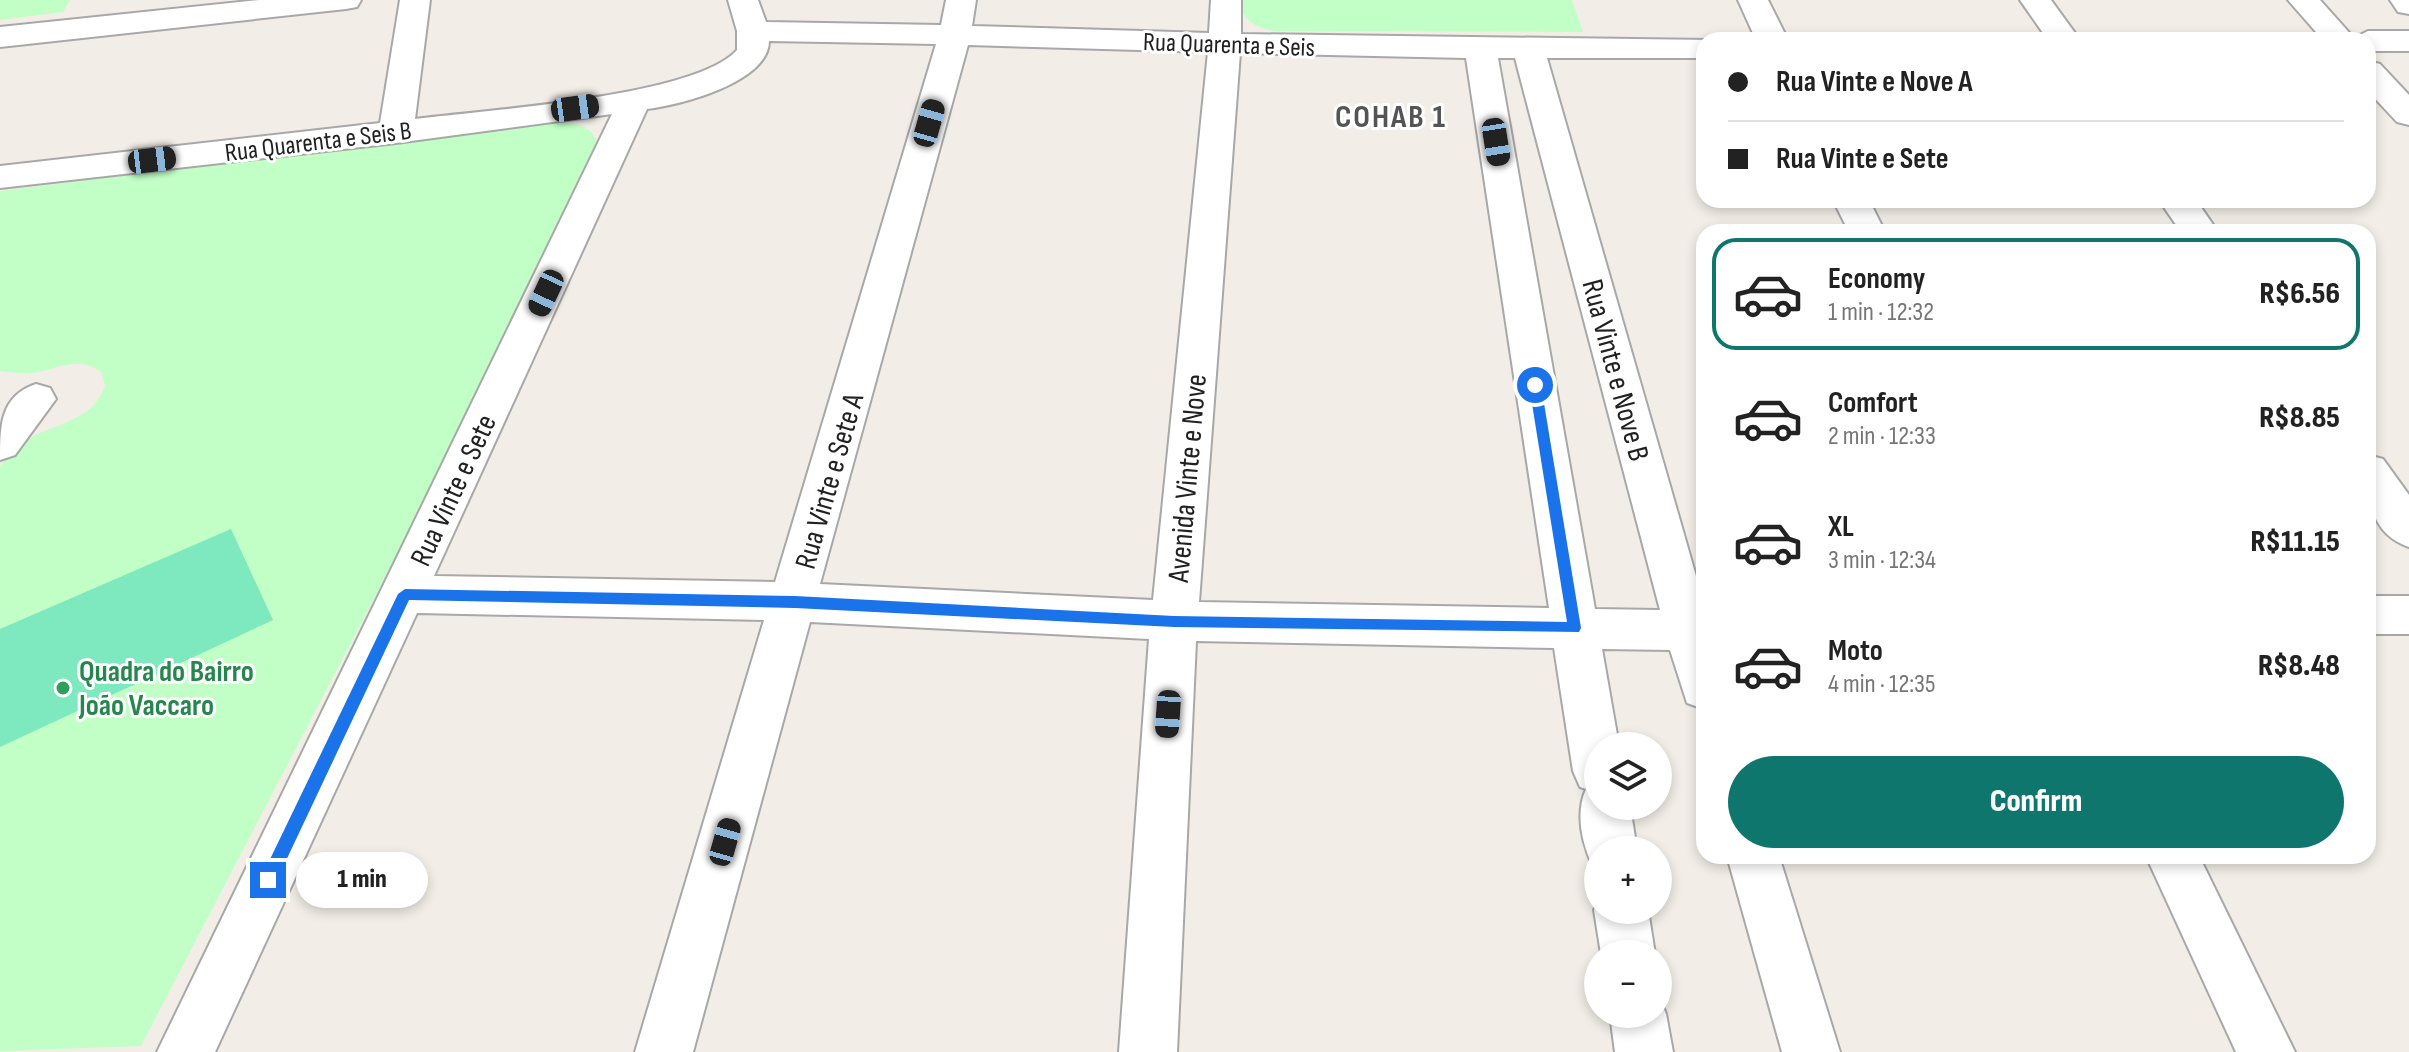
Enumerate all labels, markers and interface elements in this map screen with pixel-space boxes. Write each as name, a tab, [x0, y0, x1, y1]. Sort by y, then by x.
street label: Rua Quarenta e Seis	[1143, 27, 1315, 64]
text: Rua Vinte e Nove A	[1776, 64, 1973, 100]
car	[550, 93, 600, 123]
car	[911, 97, 947, 149]
district label: COHAB 1	[1335, 98, 1447, 137]
street label: Rua Quarenta e Seis B	[223, 116, 413, 169]
car	[1480, 116, 1512, 168]
text: Rua Vinte e Sete	[1776, 141, 1949, 177]
car	[127, 145, 177, 175]
icon: car	[1732, 258, 1804, 330]
text: Economy	[1828, 261, 1925, 297]
car	[525, 266, 567, 320]
street label: Rua Vinte e Nove B	[1574, 276, 1657, 465]
text: R$6.56	[2260, 276, 2340, 312]
text: 1 min · 12:32	[1828, 297, 1934, 328]
route start	[1517, 367, 1553, 403]
street label: Avenida Vinte e Nove	[1161, 373, 1215, 585]
icon: car	[1732, 382, 1804, 454]
text: Comfort	[1828, 385, 1918, 421]
street label: Rua Vinte e Sete A	[788, 389, 872, 573]
text: R$8.85	[2259, 400, 2340, 436]
street label: Rua Vinte e Sete	[403, 409, 505, 572]
text: 2 min · 12:33	[1828, 421, 1936, 452]
icon: car	[1732, 506, 1804, 578]
text: XL	[1828, 509, 1854, 545]
text: R$11.15	[2251, 524, 2340, 560]
text: 3 min · 12:34	[1828, 545, 1936, 576]
icon: car	[1732, 630, 1804, 702]
text: Moto	[1828, 633, 1883, 669]
text: R$8.48	[2258, 648, 2340, 684]
place label: Quadra do Bairro João Vaccaro	[78, 654, 254, 724]
text: 4 min · 12:35	[1828, 669, 1935, 700]
marker: Quadra do Bairro João Vaccaro	[54, 679, 72, 697]
car	[1154, 689, 1182, 739]
map controls	[1584, 732, 1672, 1028]
button: layers	[1584, 732, 1672, 820]
button: Confirm	[1728, 756, 2344, 848]
car	[707, 816, 743, 868]
button: +	[1584, 836, 1672, 924]
callout: 1 min	[296, 852, 428, 908]
route end	[250, 862, 286, 898]
text: 1 min	[337, 864, 387, 895]
button: −	[1584, 940, 1672, 1028]

